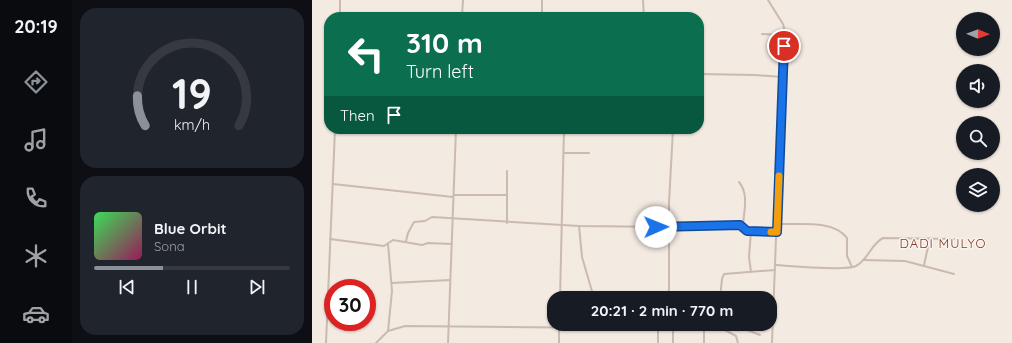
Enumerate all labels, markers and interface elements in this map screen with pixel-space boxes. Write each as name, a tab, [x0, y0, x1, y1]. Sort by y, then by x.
north arrow	[956, 12, 1000, 56]
map controls	[956, 12, 1000, 212]
text: 20:19	[14, 15, 58, 38]
text: 310 m	[406, 25, 483, 60]
icon: left	[340, 28, 392, 80]
pin	[767, 29, 801, 63]
icon: arrive	[773, 35, 795, 57]
text: Turn left	[406, 60, 474, 83]
button: sound	[956, 64, 1000, 108]
text: 19	[172, 67, 212, 119]
icon: directions	[22, 68, 50, 96]
icon: arrive	[383, 104, 405, 126]
text: Then	[340, 106, 375, 125]
text: km/h	[174, 115, 210, 133]
button: search	[956, 116, 1000, 160]
icon: music	[22, 126, 50, 154]
button: layers	[956, 168, 1000, 212]
icon: phone	[22, 184, 50, 212]
position arrow	[635, 206, 677, 248]
text: Blue Orbit	[154, 219, 227, 238]
district label: DADI MULYO	[900, 235, 986, 251]
text: Sona	[154, 238, 185, 254]
icon: climate	[22, 242, 50, 270]
icon: previous	[116, 276, 138, 298]
icon: pause	[181, 276, 203, 298]
icon: next	[246, 276, 268, 298]
speed limit sign: 30	[324, 279, 376, 331]
icon: car	[22, 300, 50, 328]
text: 20:21 · 2 min · 770 m	[591, 301, 733, 320]

